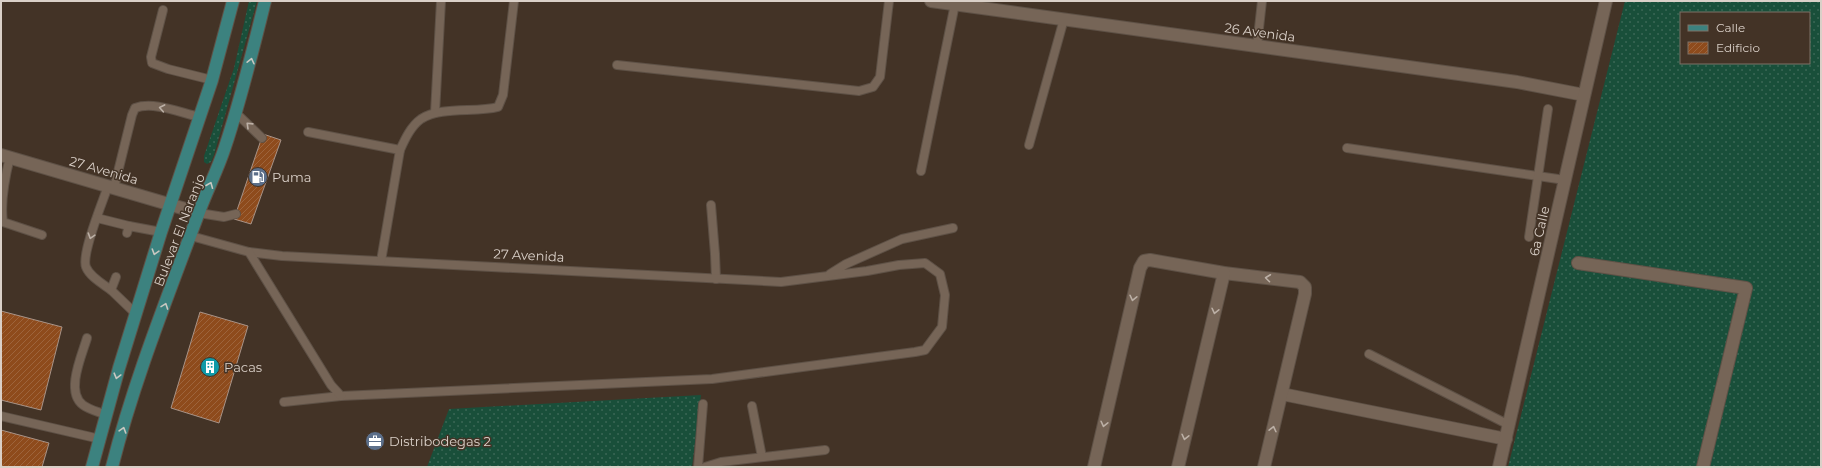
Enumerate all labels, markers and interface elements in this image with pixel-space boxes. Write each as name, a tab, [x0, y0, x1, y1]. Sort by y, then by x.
legend	[1680, 12, 1810, 64]
street label: 26 Avenida	[1224, 19, 1296, 45]
text: Calle	[1716, 20, 1745, 35]
text: Edificio	[1716, 40, 1760, 55]
one-way arrow	[246, 58, 254, 64]
one-way arrow	[159, 105, 165, 113]
one-way arrow	[246, 123, 254, 130]
street label: 27 Avenida	[68, 153, 140, 187]
fuel station icon: Puma	[247, 166, 269, 188]
place label: Puma	[272, 169, 312, 185]
street label: Bulevar El Naranjo	[150, 171, 208, 289]
one-way arrow	[206, 181, 214, 188]
street label: 6a Calle	[1526, 204, 1553, 257]
one-way arrow	[87, 233, 96, 240]
street label: 27 Avenida	[493, 245, 565, 265]
one-way arrow	[151, 248, 160, 255]
one-way arrow	[1265, 274, 1271, 283]
one-way arrow	[1130, 295, 1138, 301]
one-way arrow	[160, 303, 168, 310]
one-way arrow	[1211, 307, 1220, 314]
building icon: Pacas	[199, 356, 221, 378]
place label: Pacas	[224, 359, 262, 375]
one-way arrow	[113, 373, 122, 380]
one-way arrow	[1100, 421, 1108, 428]
one-way arrow	[118, 426, 127, 433]
one-way arrow	[1269, 426, 1277, 432]
office icon: Distribodegas 2	[364, 430, 386, 452]
place label: Distribodegas 2	[389, 433, 491, 449]
one-way arrow	[1181, 433, 1190, 440]

